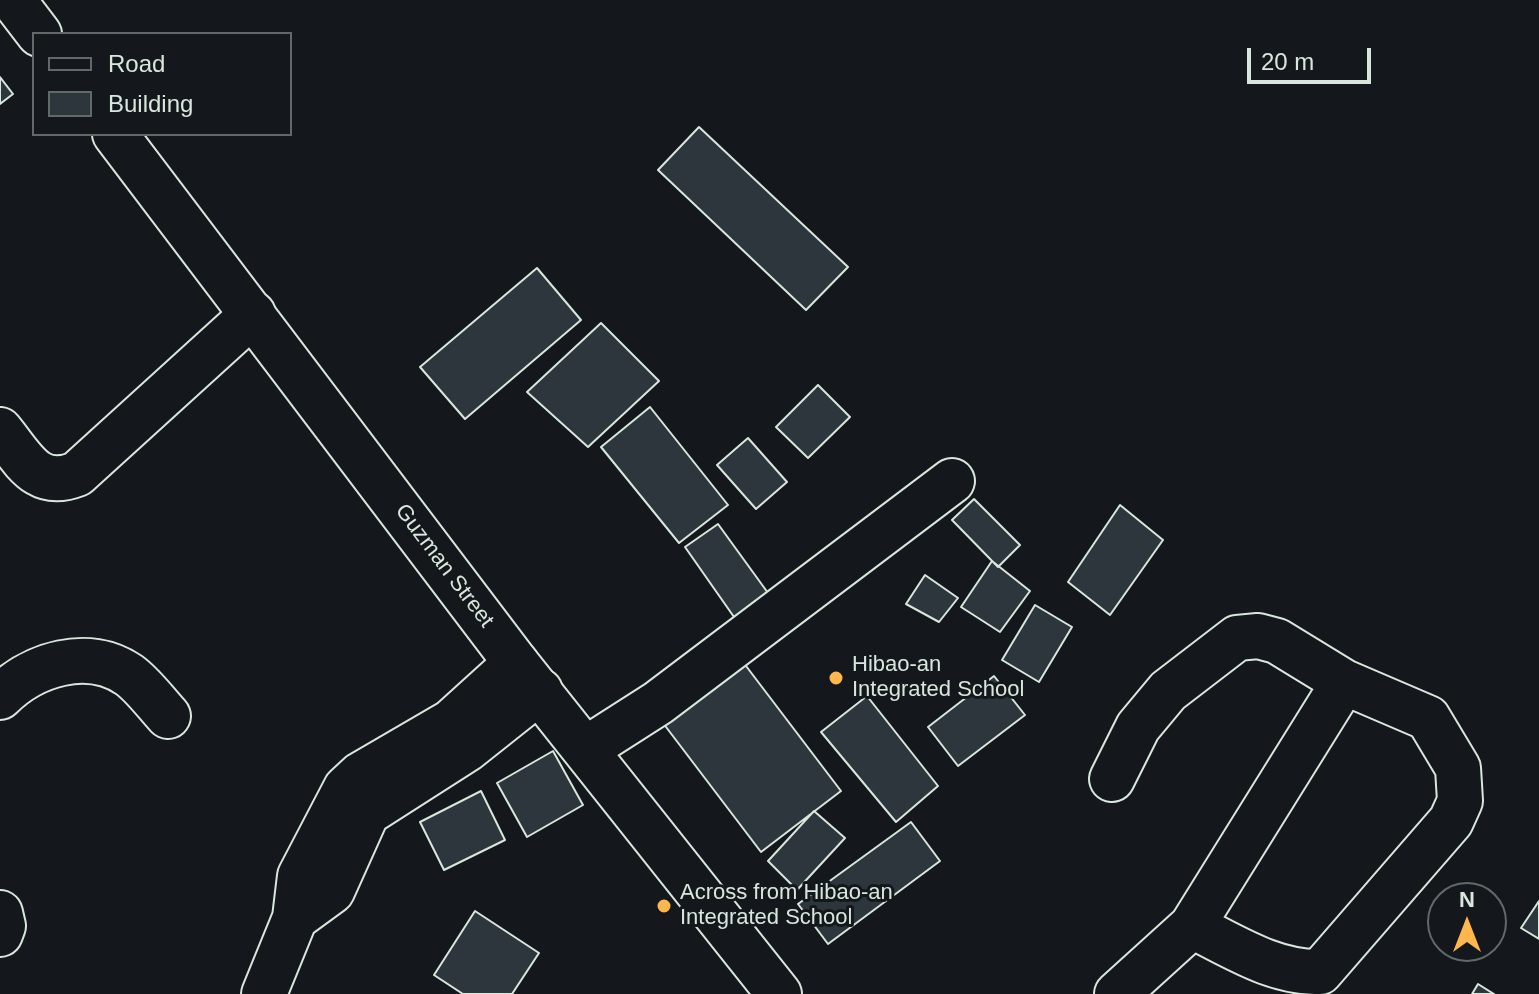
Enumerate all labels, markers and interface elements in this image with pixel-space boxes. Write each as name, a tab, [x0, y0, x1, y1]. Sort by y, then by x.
legend	[32, 32, 292, 136]
scale bar	[1251, 32, 1375, 82]
text: 20 m	[1261, 48, 1314, 75]
text: Road	[108, 50, 165, 77]
text: Building	[108, 90, 193, 117]
street label: Guzman Street	[389, 499, 499, 633]
place label: Hibao-an Integrated School	[852, 652, 1024, 704]
marker: Hibao-an Integrated School	[827, 669, 845, 687]
place label: Across from Hibao-an Integrated School	[680, 880, 893, 932]
north arrow	[1427, 882, 1507, 962]
text: N	[1459, 887, 1475, 912]
marker: Across from Hibao-an Integrated School	[655, 897, 673, 915]

